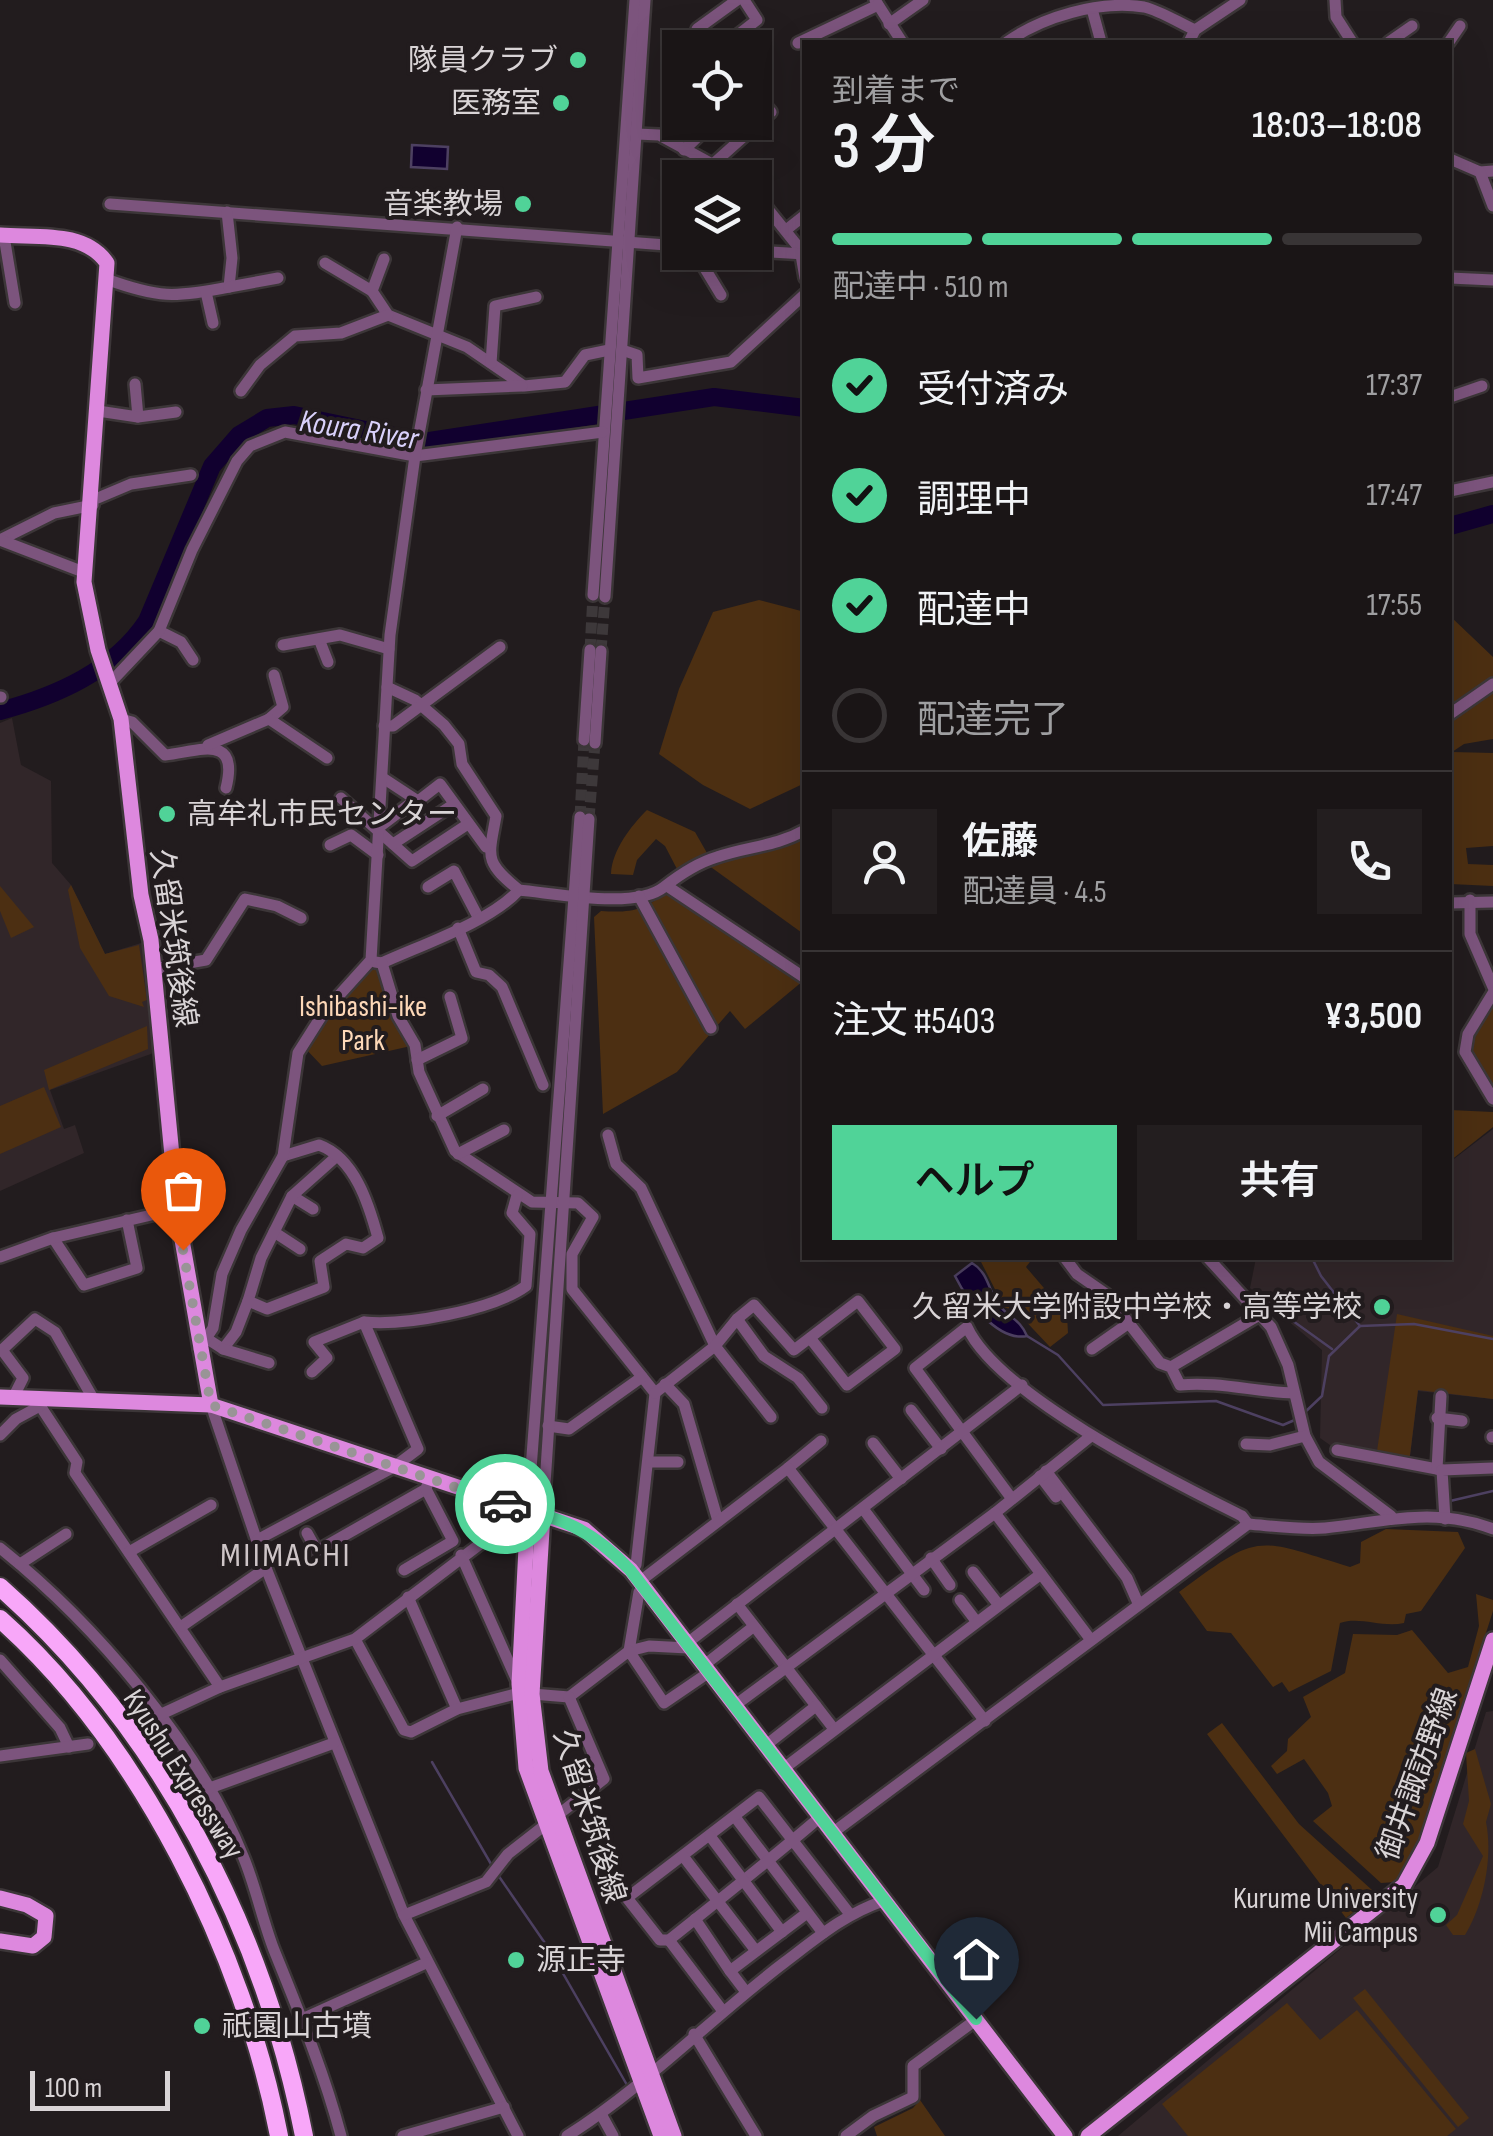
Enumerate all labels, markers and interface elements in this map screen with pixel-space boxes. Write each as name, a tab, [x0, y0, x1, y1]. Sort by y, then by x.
map controls	[662, 30, 772, 270]
button: locate	[662, 30, 772, 140]
place label: 隊員クラブ	[408, 43, 558, 79]
marker: 隊員クラブ	[567, 49, 589, 71]
text: 到着まで	[832, 72, 960, 111]
place label: 医務室	[451, 86, 541, 122]
marker: 医務室	[550, 92, 572, 114]
text: 18:03–18:08	[1252, 103, 1422, 148]
text: 3 分	[832, 109, 936, 187]
button: layers	[662, 160, 772, 270]
place label: 音楽教場	[383, 187, 503, 223]
marker: 音楽教場	[512, 193, 534, 215]
text: 配達中 · 510 m	[832, 268, 1008, 307]
icon: check	[832, 358, 887, 413]
text: 17:37	[1366, 366, 1422, 405]
text: 受付済み	[917, 368, 1069, 413]
water label: Koura River	[297, 402, 422, 459]
icon: check	[832, 468, 887, 523]
text: 17:47	[1366, 476, 1422, 515]
text: 調理中	[917, 478, 1031, 523]
icon: check	[832, 578, 887, 633]
text: 17:55	[1367, 586, 1422, 625]
text: 配達中	[917, 588, 1031, 633]
text: 配達完了	[917, 698, 1069, 743]
place label: 高牟礼市民センター	[187, 797, 457, 833]
marker: 高牟礼市民センター	[156, 803, 178, 825]
button: person	[832, 809, 937, 914]
button: phone	[1317, 809, 1422, 914]
text: 佐藤	[962, 820, 1038, 865]
street label: 久留米筑後線	[143, 847, 203, 1030]
text: 配達員 · 4.5	[962, 873, 1107, 912]
park label: Ishibashi-ike Park	[299, 989, 427, 1059]
text: ¥3,500	[1324, 994, 1422, 1039]
text: 注文 #5403	[832, 999, 995, 1044]
button: ヘルプ	[832, 1125, 1117, 1240]
button: 共有	[1137, 1125, 1422, 1240]
pin	[141, 1148, 226, 1251]
icon: bag	[156, 1163, 211, 1218]
place label: 久留米大学附設中学校・高等学校	[912, 1290, 1362, 1326]
marker: 久留米大学附設中学校・高等学校	[1371, 1296, 1393, 1318]
courier	[455, 1454, 555, 1554]
icon: car	[478, 1477, 533, 1532]
district label: MIIMACHI	[220, 1534, 352, 1577]
street label: Kyushu Expressway	[115, 1683, 251, 1866]
street label: 御井諏訪野線	[1370, 1684, 1466, 1865]
street label: 久留米筑後線	[546, 1725, 633, 1908]
place label: Kurume University Mii Campus	[1233, 1881, 1418, 1951]
marker: Kurume University Mii Campus	[1427, 1904, 1449, 1926]
pin	[934, 1917, 1019, 2020]
icon: home	[949, 1932, 1004, 1987]
place label: 源正寺	[536, 1943, 626, 1979]
marker: 源正寺	[505, 1949, 527, 1971]
place label: 祇園山古墳	[222, 2009, 372, 2045]
marker: 祇園山古墳	[191, 2015, 213, 2037]
scale bar	[30, 2066, 170, 2110]
text: 100 m	[45, 2072, 102, 2105]

